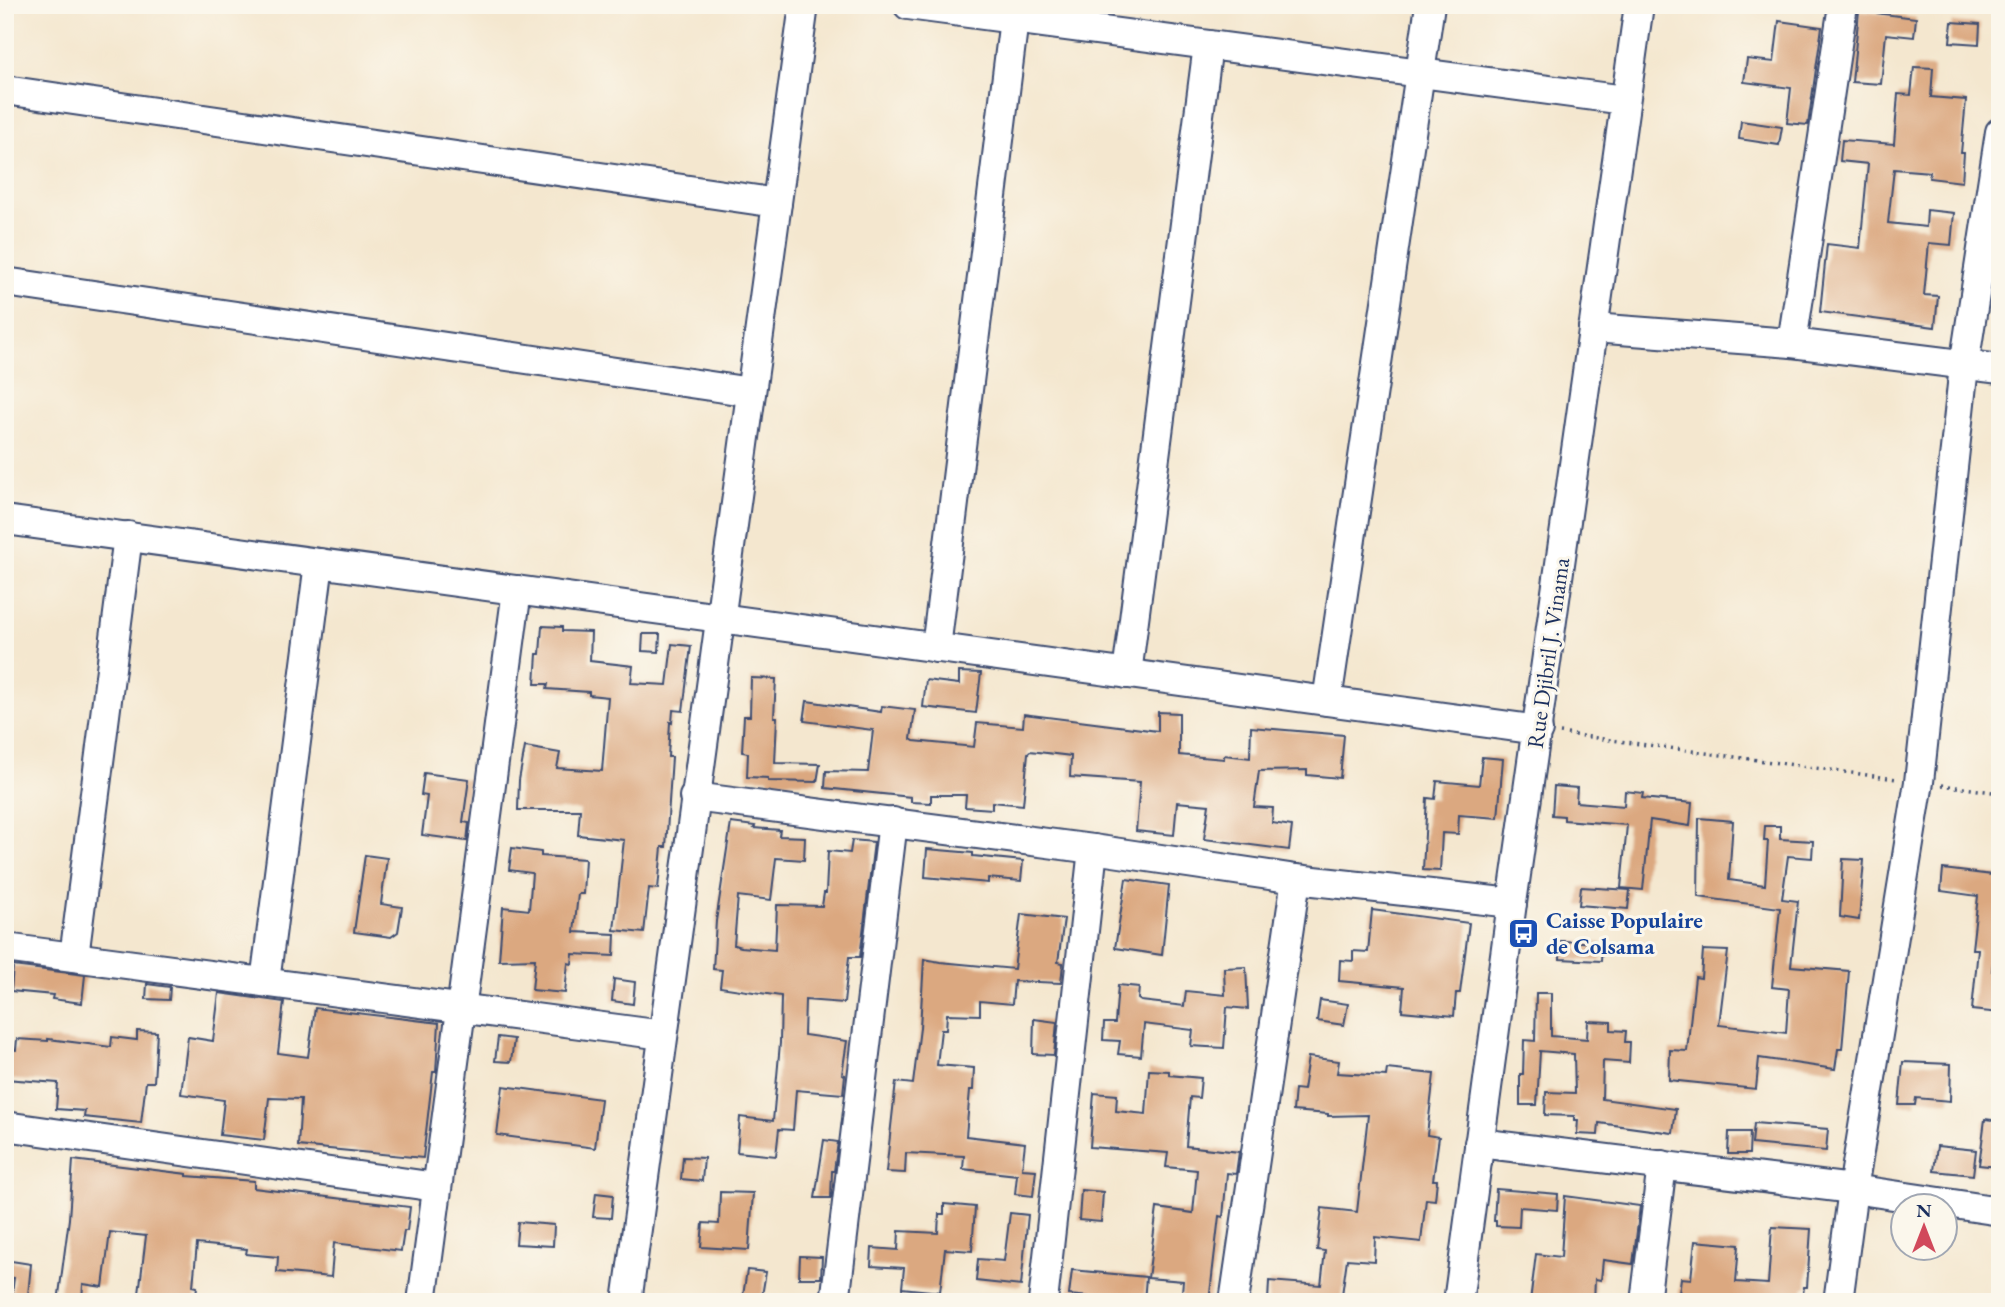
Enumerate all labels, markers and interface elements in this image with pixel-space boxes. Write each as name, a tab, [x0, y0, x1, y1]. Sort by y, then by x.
street label: Rue Djibril J. Vinama	[1520, 555, 1576, 750]
place label: Caisse Populaire de Colsama	[1546, 905, 1703, 961]
bus stop icon: Caisse Populaire de Colsama	[1506, 916, 1540, 950]
north arrow	[1890, 1192, 1960, 1262]
text: N	[1916, 1198, 1932, 1223]

